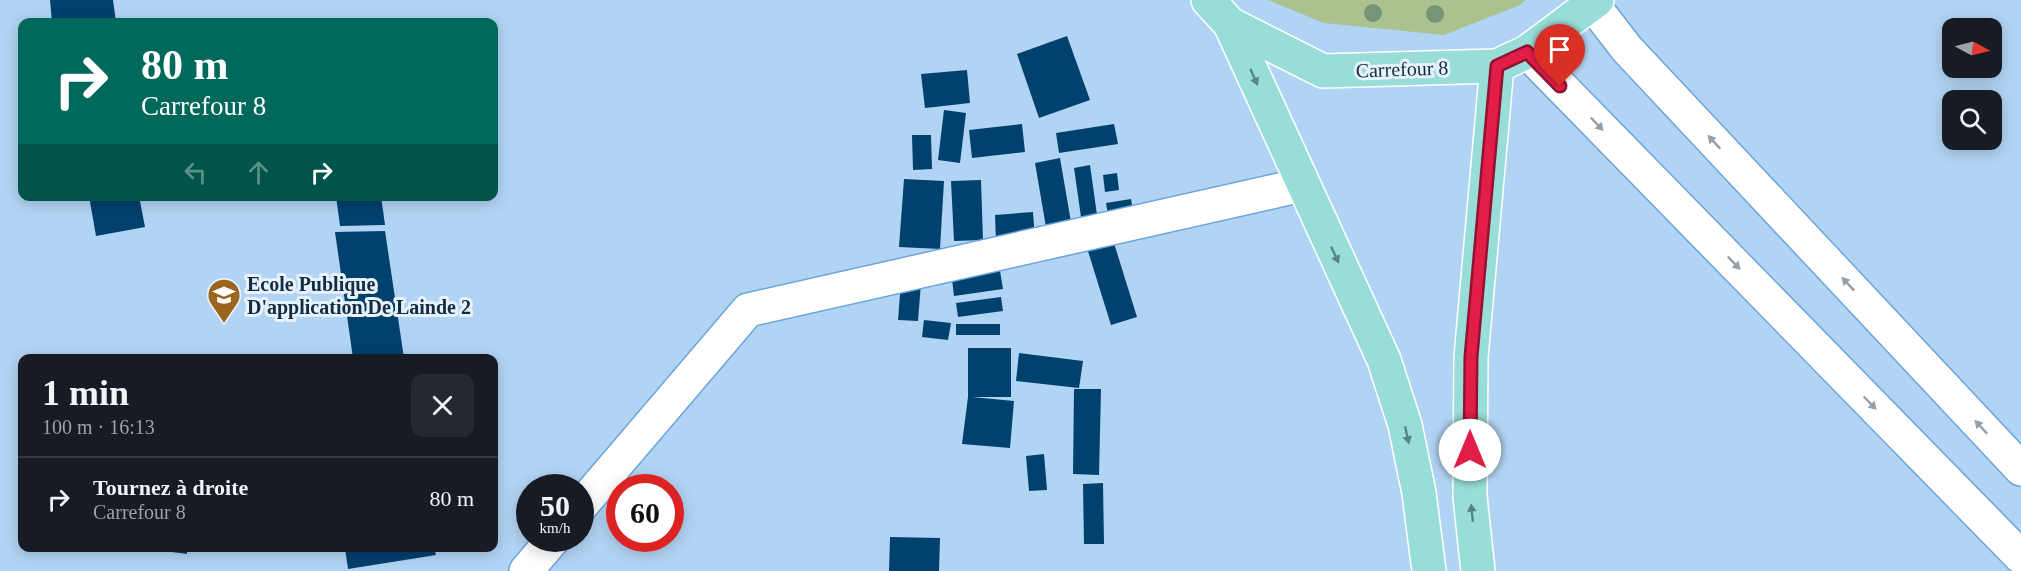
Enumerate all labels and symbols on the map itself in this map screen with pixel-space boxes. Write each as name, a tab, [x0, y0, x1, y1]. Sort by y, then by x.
north arrow	[1942, 18, 2002, 78]
pin	[1534, 24, 1585, 86]
street label: Carrefour 8	[1355, 56, 1449, 82]
one-way arrow	[1249, 69, 1259, 87]
one-way arrow	[1590, 116, 1604, 131]
one-way arrow	[1708, 135, 1721, 150]
one-way arrow	[1330, 246, 1339, 263]
one-way arrow	[1726, 256, 1740, 270]
place label: Ecole Publique D'application De Lainde 2	[247, 273, 471, 319]
school or university icon: Ecole Publique D'application De Lainde 2	[206, 277, 242, 324]
one-way arrow	[1841, 278, 1855, 292]
one-way arrow	[1863, 395, 1877, 410]
position arrow	[1438, 418, 1502, 482]
one-way arrow	[1974, 419, 1988, 434]
one-way arrow	[1403, 426, 1412, 445]
speed limit sign: 60	[606, 474, 684, 552]
one-way arrow	[1467, 503, 1477, 522]

